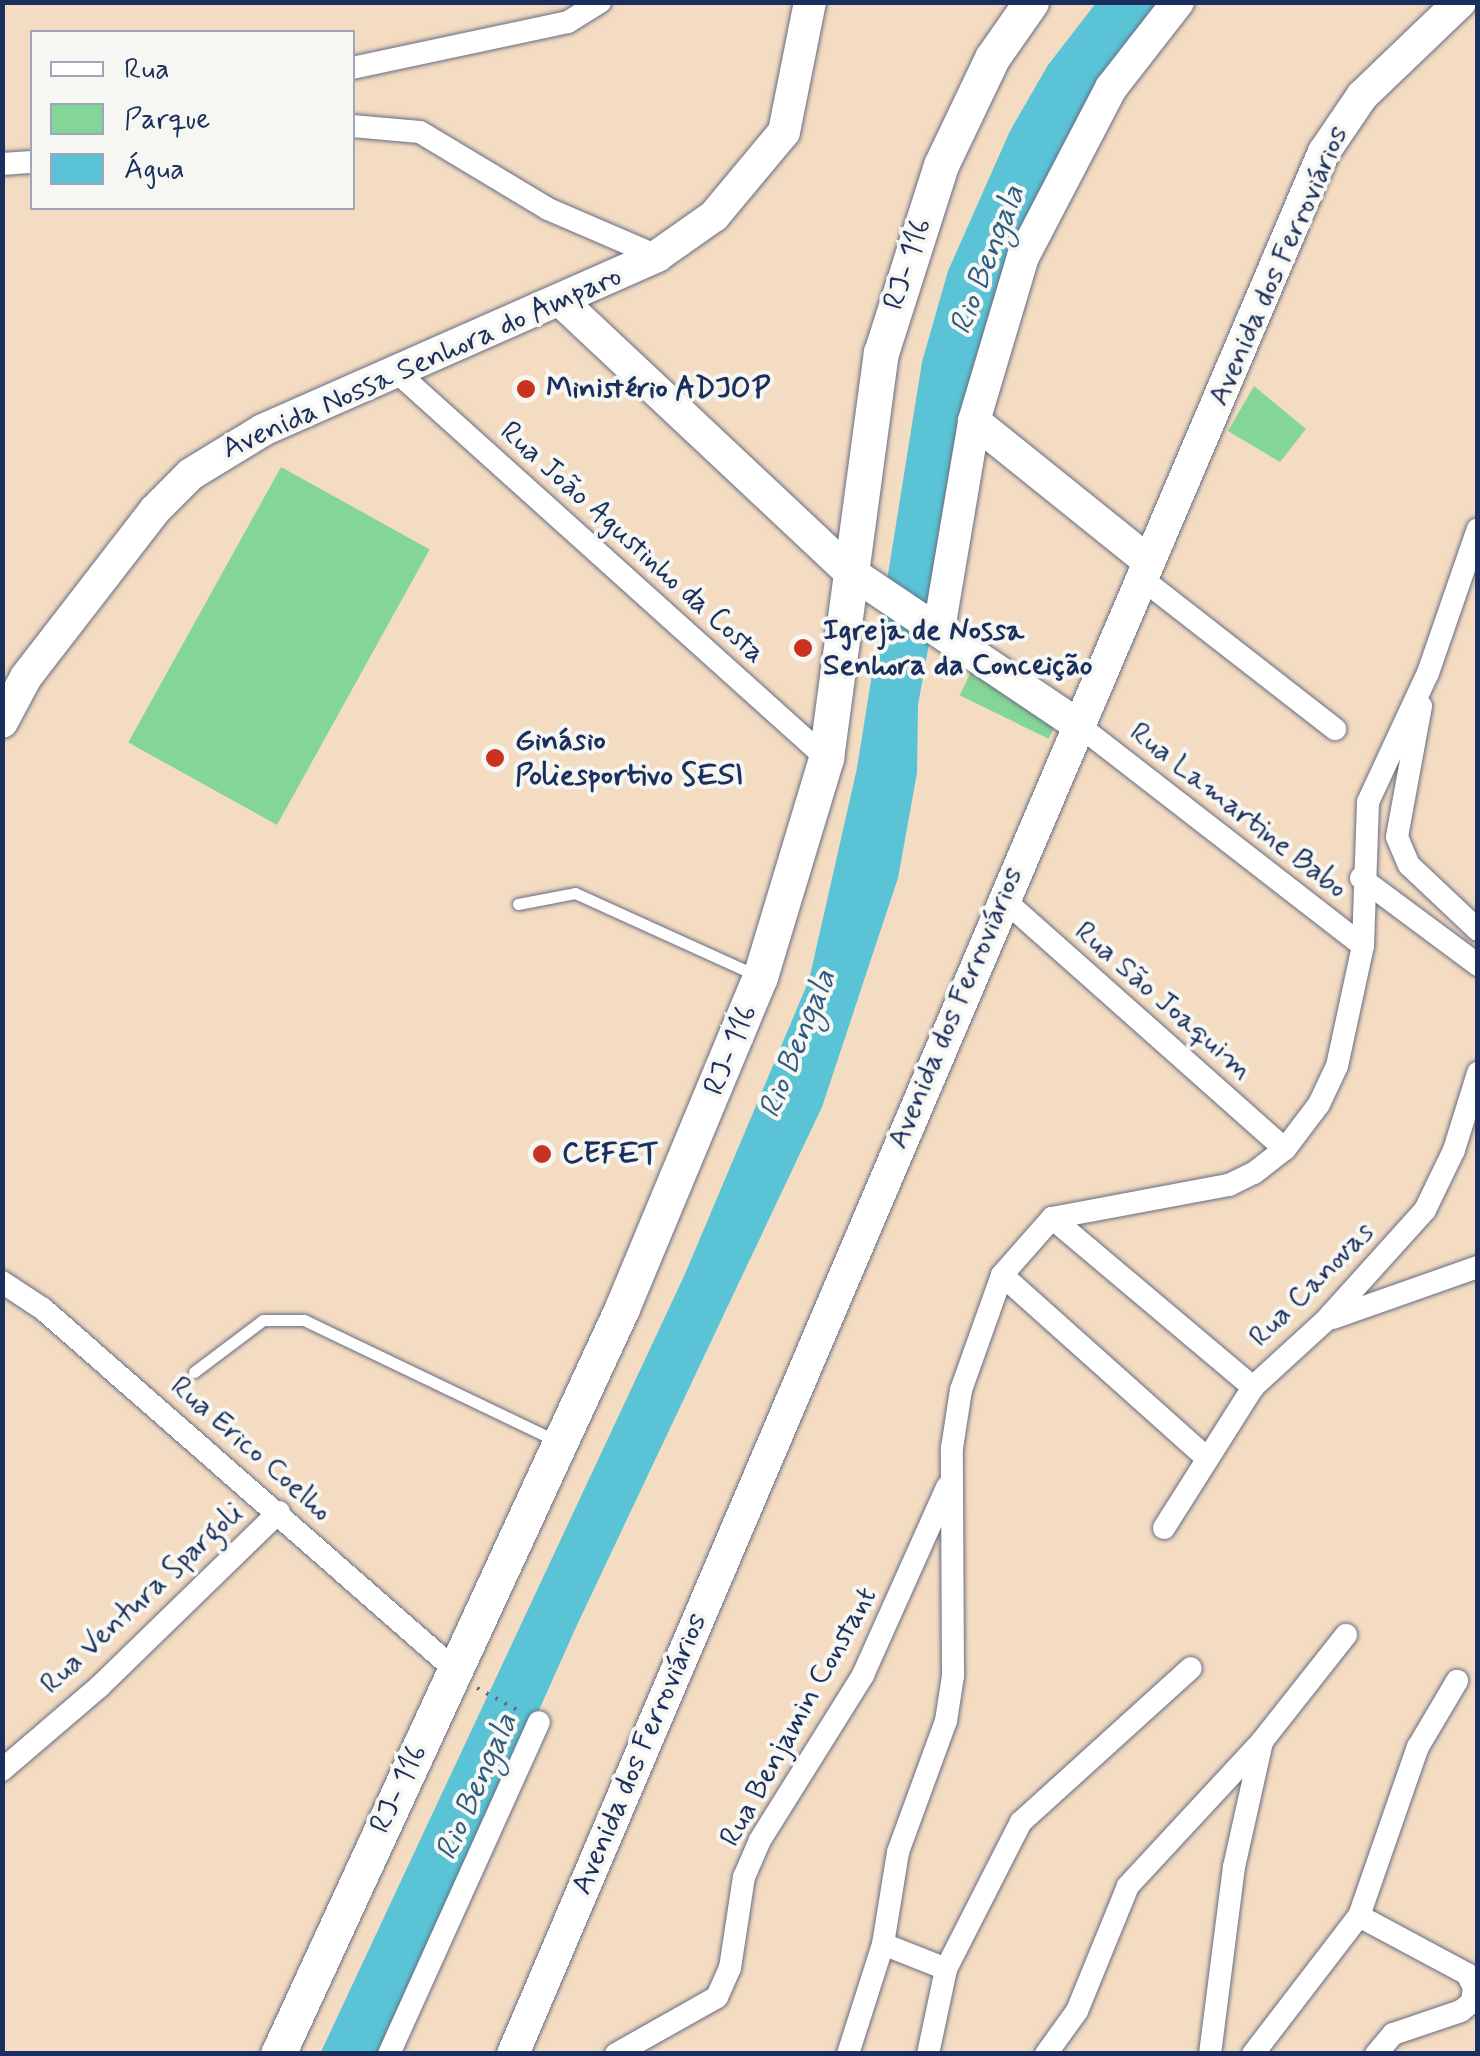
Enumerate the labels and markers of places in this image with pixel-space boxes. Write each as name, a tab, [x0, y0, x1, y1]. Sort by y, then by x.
place label: Ministério ADJOP	[546, 371, 770, 407]
marker: Ministério ADJOP	[515, 378, 537, 400]
place label: Igreja de Nossa Senhora da Conceição	[823, 613, 1094, 684]
marker: Igreja de Nossa Senhora da Conceição	[792, 637, 814, 659]
place label: Ginásio Poliesportivo SESI	[515, 723, 748, 794]
marker: Ginásio Poliesportivo SESI	[484, 747, 506, 769]
place label: CEFET	[562, 1136, 659, 1172]
marker: CEFET	[531, 1143, 553, 1165]

